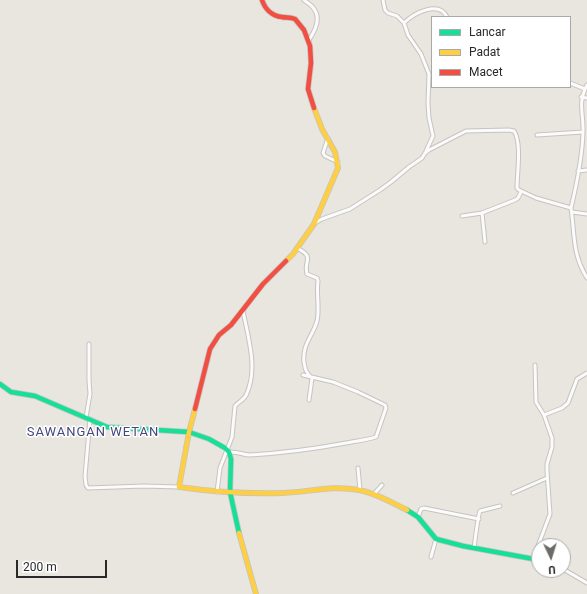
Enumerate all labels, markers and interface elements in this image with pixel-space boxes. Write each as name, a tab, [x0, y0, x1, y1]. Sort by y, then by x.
legend	[431, 16, 571, 88]
text: Lancar	[469, 25, 506, 39]
text: Padat	[469, 45, 500, 59]
text: Macet	[469, 65, 503, 79]
district label: SAWANGAN WETAN	[27, 425, 159, 441]
north arrow	[531, 538, 571, 578]
scale bar	[18, 552, 109, 578]
text: 200 m	[23, 560, 57, 574]
text: U	[548, 563, 556, 576]

